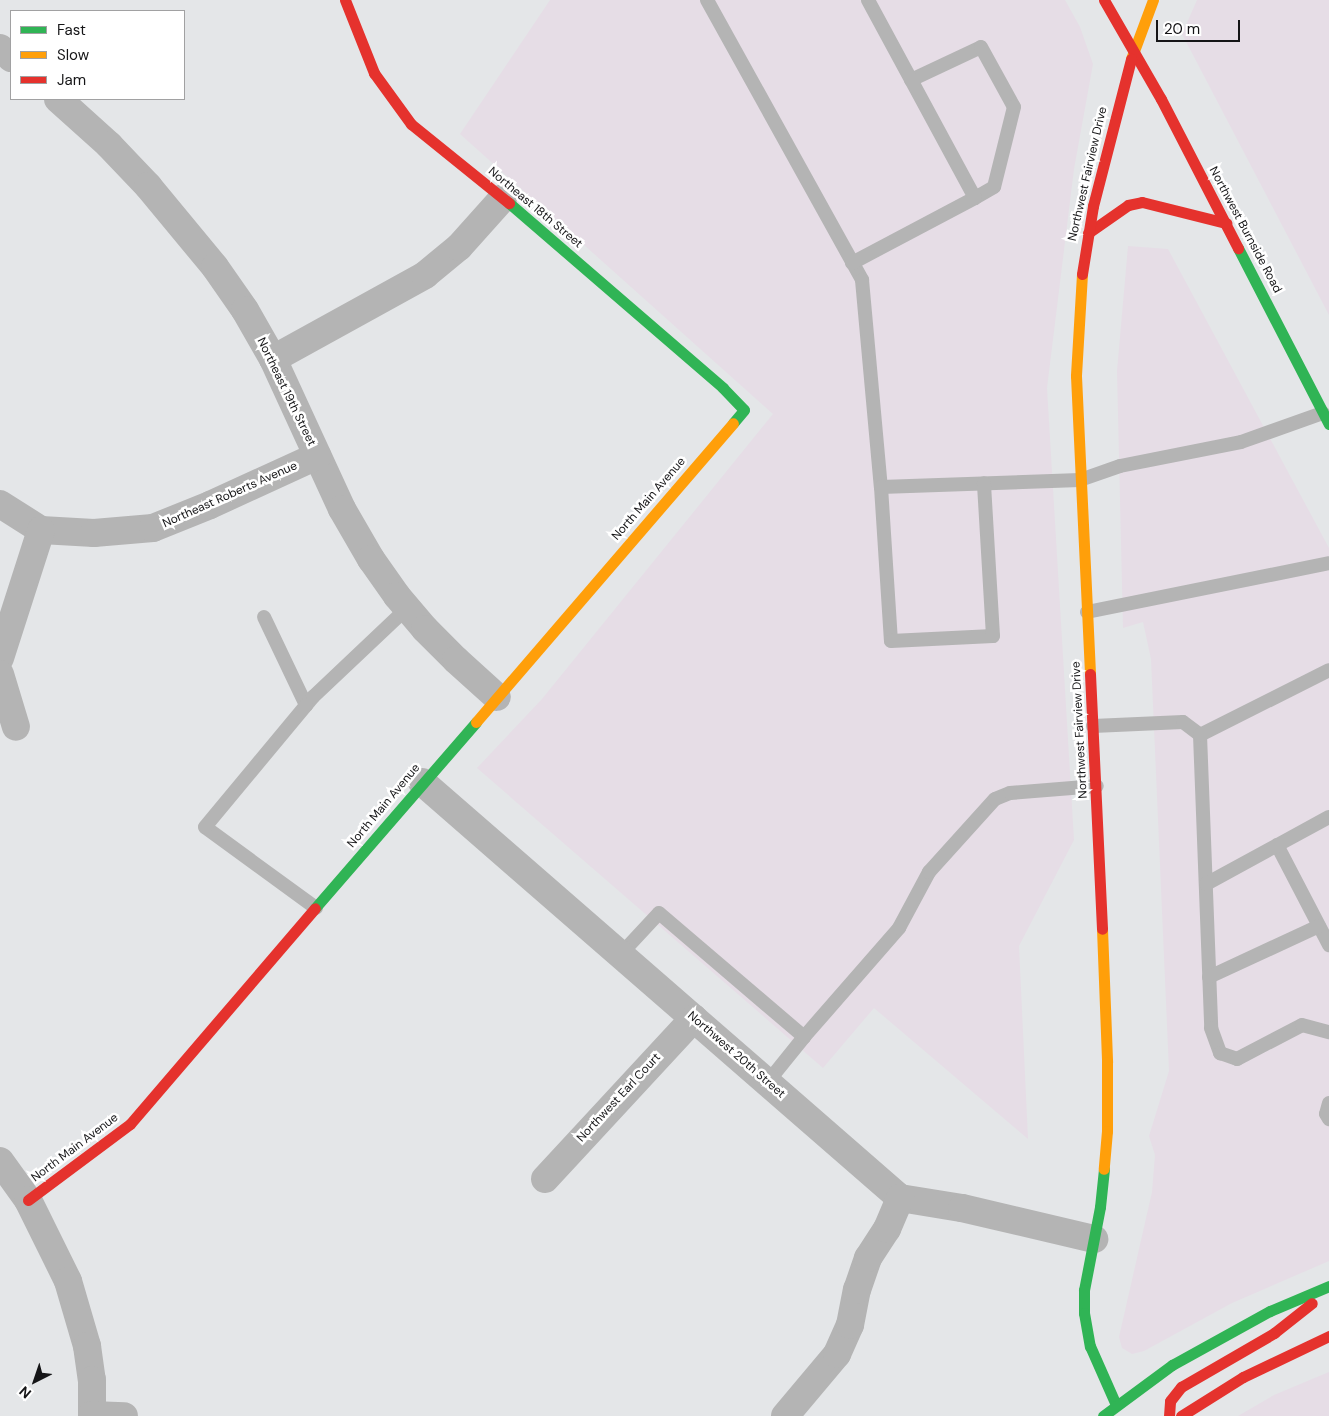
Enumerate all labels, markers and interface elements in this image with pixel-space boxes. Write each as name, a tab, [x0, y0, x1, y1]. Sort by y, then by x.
legend	[10, 10, 185, 100]
scale bar	[1159, 10, 1243, 42]
text: 20 m	[1164, 19, 1200, 39]
text: Fast	[57, 20, 86, 40]
text: Slow	[57, 45, 89, 65]
text: Jam	[57, 70, 86, 90]
street label: Northwest Fairview Drive	[1066, 106, 1110, 242]
street label: Northeast 18th Street	[485, 164, 585, 252]
street label: Northwest Burnside Road	[1206, 165, 1284, 295]
street label: Northeast 19th Street	[254, 336, 318, 448]
street label: North Main Avenue	[609, 455, 689, 543]
street label: Northeast Roberts Avenue	[160, 459, 300, 531]
street label: Northwest Fairview Drive	[1069, 661, 1091, 799]
street label: North Main Avenue	[345, 761, 423, 851]
street label: Northwest 20th Street	[684, 1009, 788, 1101]
street label: Northwest Earl Court	[574, 1051, 664, 1145]
street label: North Main Avenue	[29, 1111, 121, 1185]
north arrow	[10, 1356, 60, 1406]
text: N	[15, 1382, 35, 1402]

